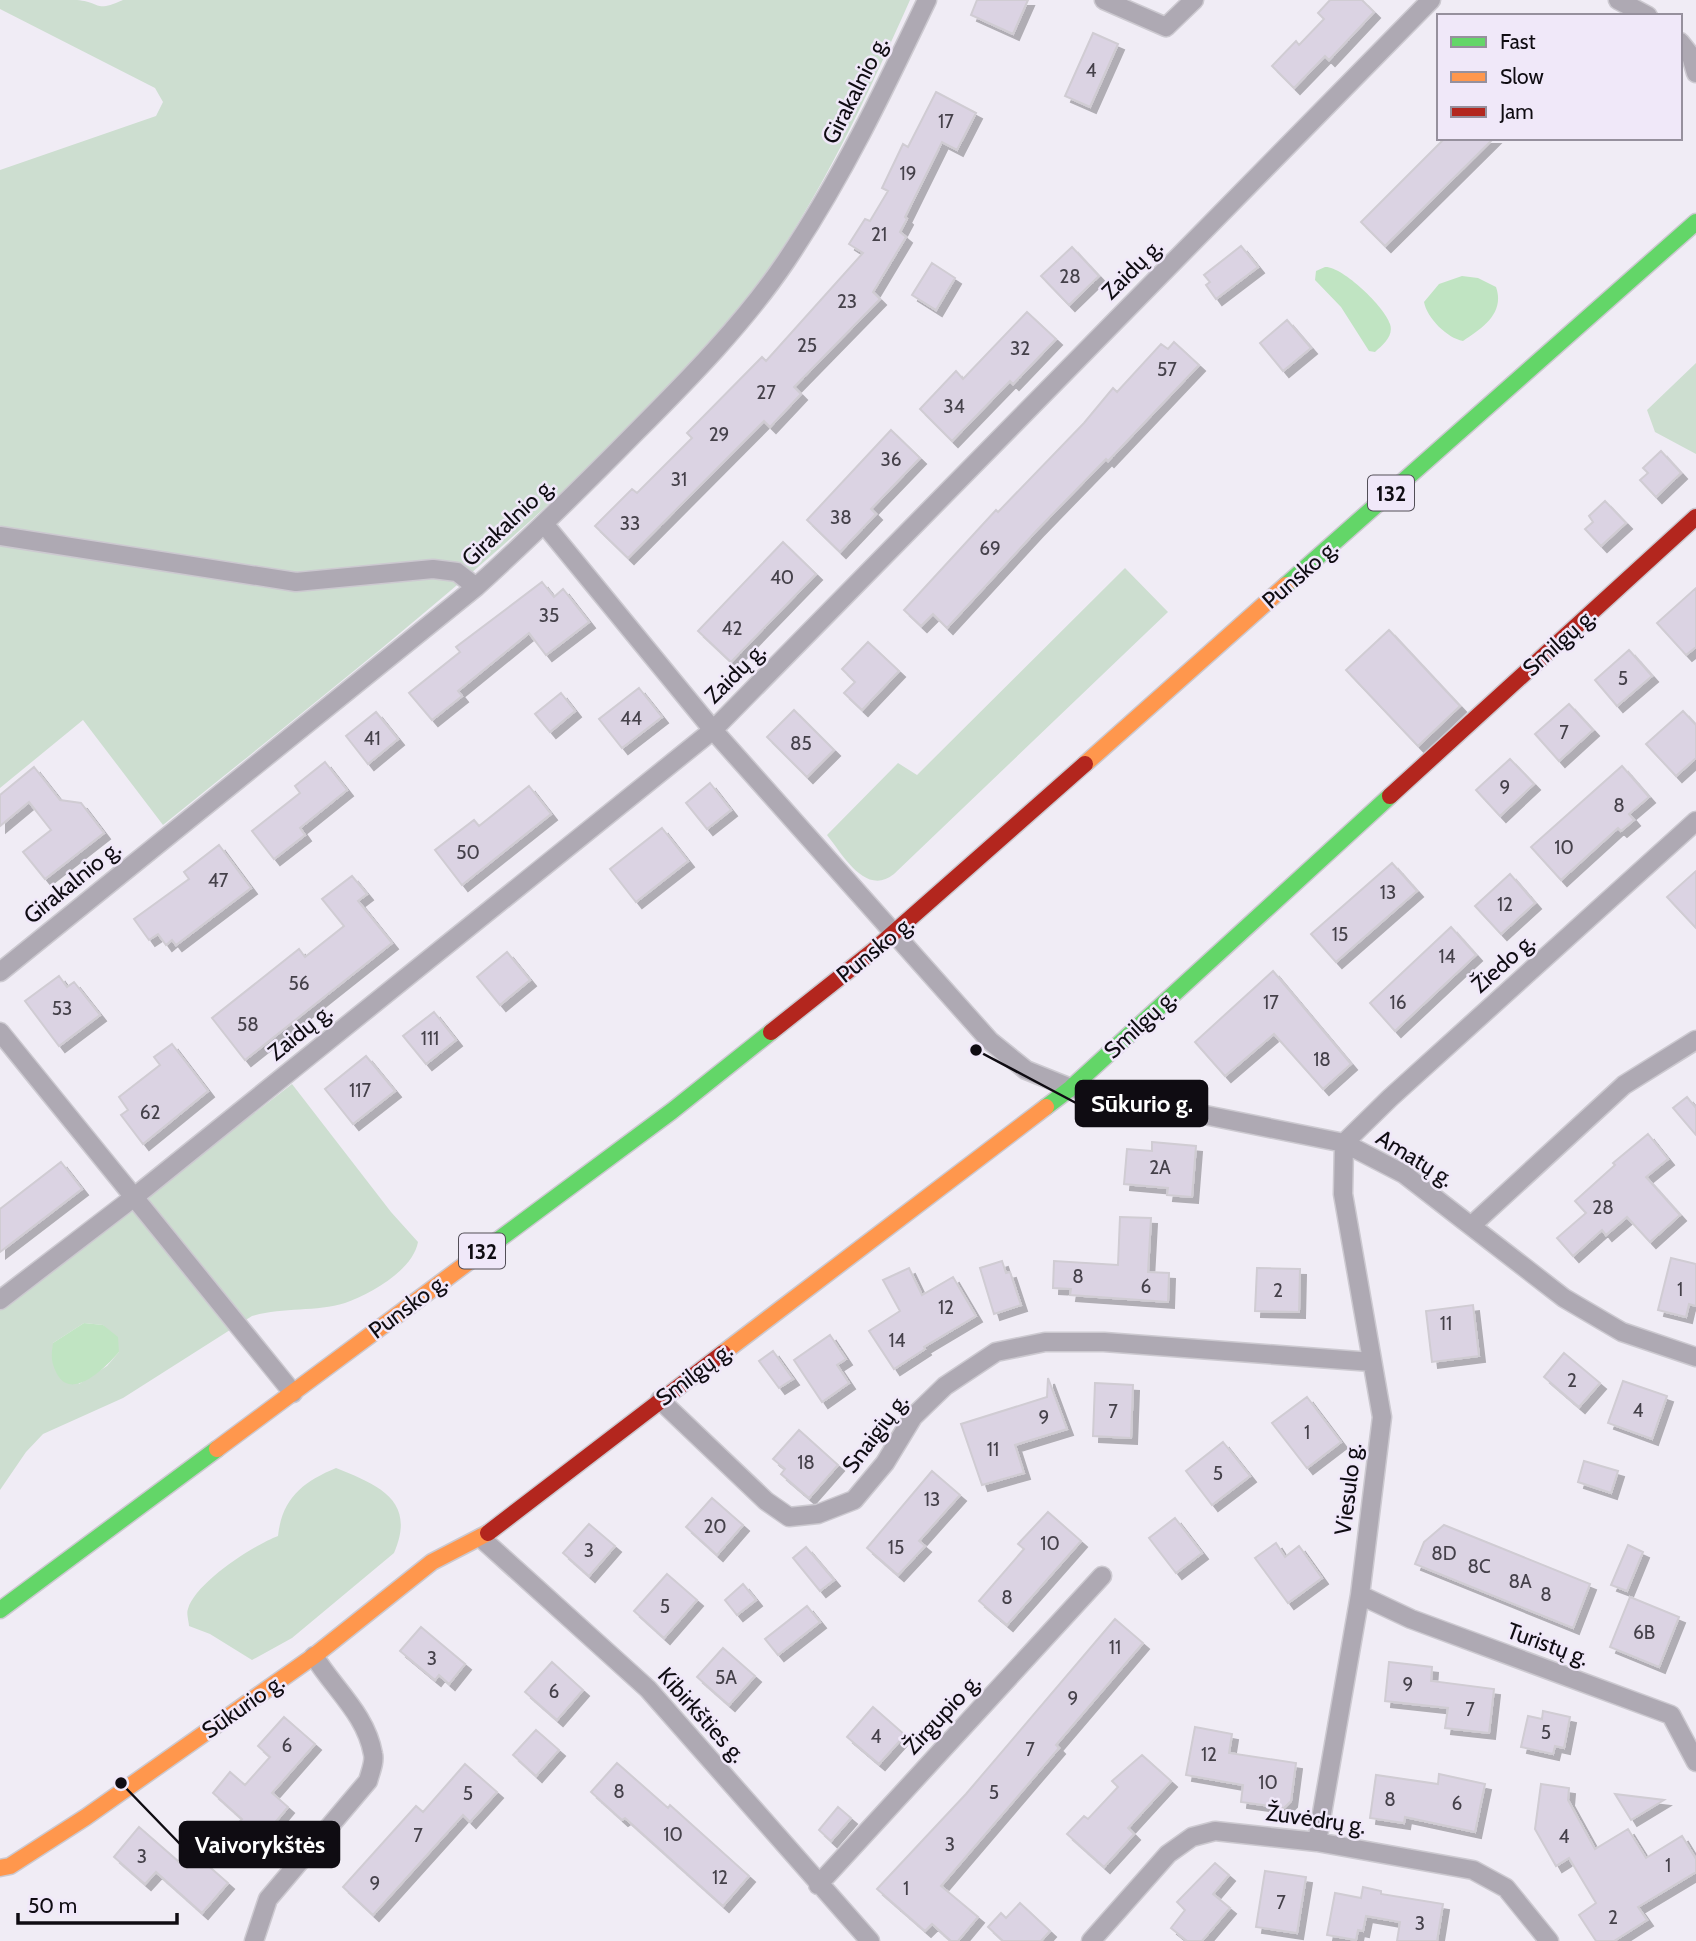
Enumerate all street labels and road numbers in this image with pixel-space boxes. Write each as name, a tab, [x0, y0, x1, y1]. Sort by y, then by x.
street label: Girakalnio g.	[816, 32, 894, 148]
street label: Zaidų g.	[1096, 233, 1168, 305]
street label: Girakalnio g.	[456, 472, 560, 572]
road number: 132	[1368, 476, 1414, 510]
street label: Punsko g.	[1256, 533, 1344, 615]
street label: Smilgų g.	[1517, 602, 1601, 682]
street label: Zaidų g.	[699, 637, 771, 709]
street label: Girakalnio g.	[18, 834, 126, 930]
street label: Punsko g.	[831, 909, 919, 989]
street label: Žiedo g.	[1465, 926, 1541, 999]
street label: Smilgų g.	[1098, 984, 1182, 1064]
street label: Zaidų g.	[262, 998, 338, 1066]
street label: Amatų g.	[1371, 1123, 1459, 1193]
road number: 132	[459, 1234, 505, 1268]
street label: Punsko g.	[363, 1267, 453, 1345]
street label: Smilgų g.	[650, 1336, 738, 1412]
street label: Snaigių g.	[836, 1388, 914, 1478]
street label: Viesulo g.	[1328, 1441, 1368, 1537]
street label: Turistų g.	[1503, 1616, 1593, 1672]
street label: Kibirkšties g.	[652, 1662, 752, 1768]
street label: Žirgupio g.	[897, 1667, 986, 1760]
street label: Sūkurio g.	[196, 1668, 290, 1744]
street label: Žuvėdrų g.	[1264, 1797, 1368, 1840]

